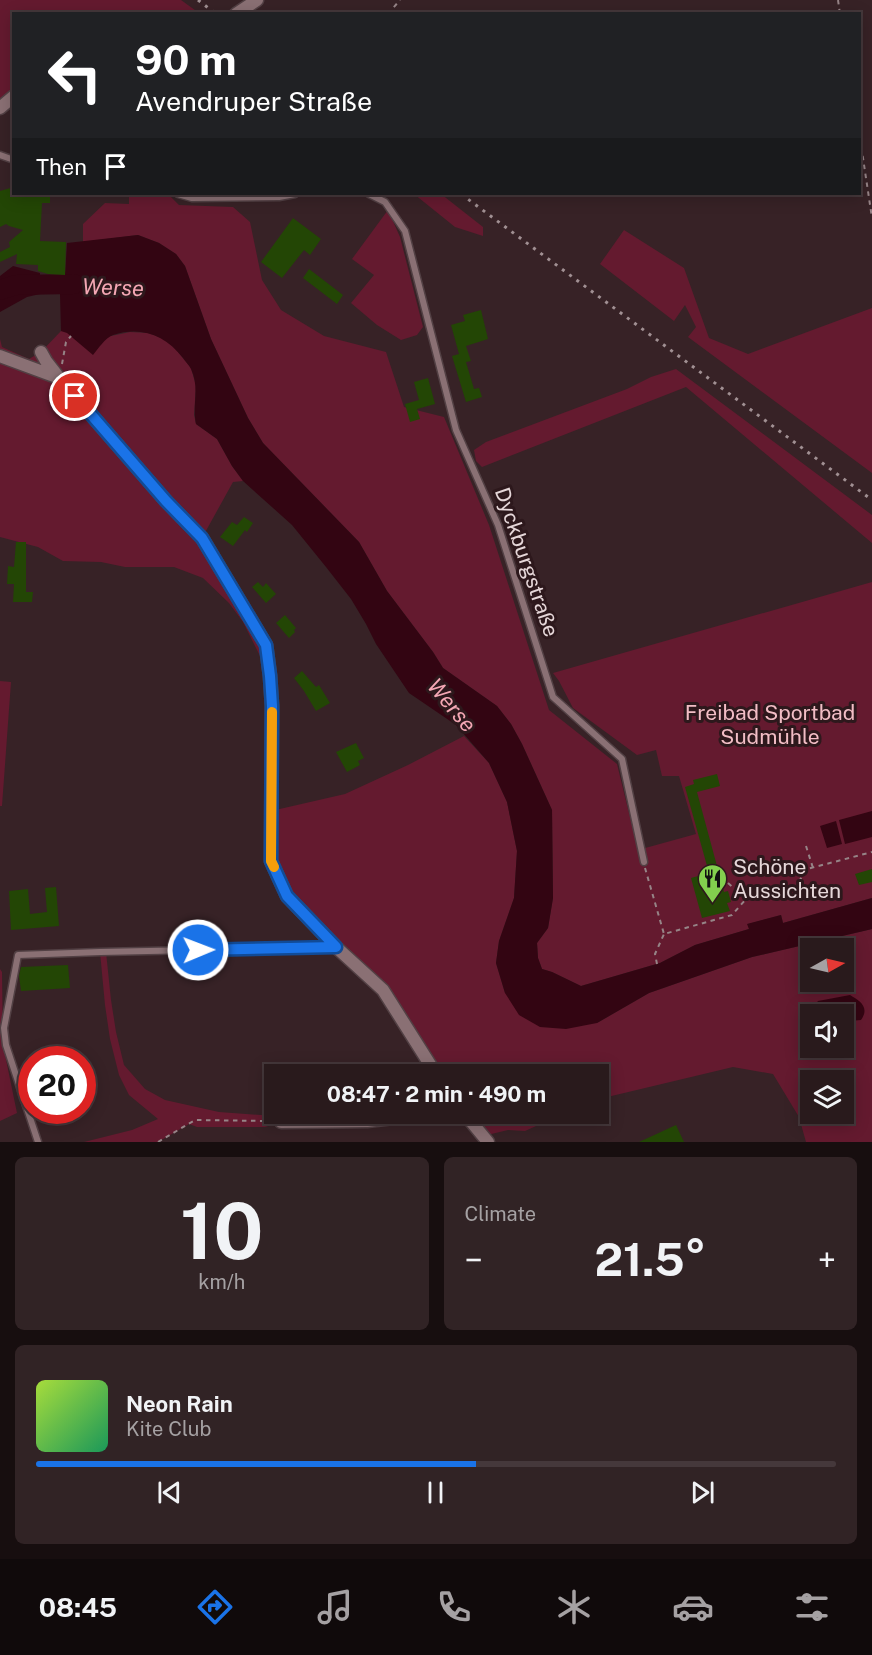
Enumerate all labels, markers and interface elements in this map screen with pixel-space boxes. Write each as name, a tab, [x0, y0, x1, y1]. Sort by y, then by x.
text: 90 m	[135, 35, 237, 84]
icon: left	[36, 36, 114, 114]
text: Avendruper Straße	[135, 85, 372, 117]
icon: arrive	[99, 150, 132, 183]
text: Then	[36, 154, 87, 180]
water label: Werse	[82, 273, 144, 301]
pin	[49, 370, 100, 421]
icon: arrive	[58, 379, 91, 412]
street label: Dyckburgstraße	[490, 484, 564, 640]
water label: Werse	[422, 673, 482, 737]
park label: Freibad Sportbad Sudmühle	[685, 700, 855, 749]
place label: Schöne Aussichten	[733, 854, 841, 903]
restaurant icon: Schöne Aussichten	[696, 862, 728, 904]
position arrow	[166, 918, 230, 982]
north arrow	[800, 938, 854, 992]
map controls	[800, 938, 854, 1124]
button: sound	[800, 1004, 854, 1058]
speed limit sign: 20	[18, 1046, 96, 1124]
button: layers	[800, 1070, 854, 1124]
text: 08:47 · 2 min · 490 m	[327, 1081, 546, 1107]
text: 10	[180, 1185, 264, 1277]
text: Climate	[465, 1202, 536, 1226]
text: 21.5°	[594, 1233, 706, 1286]
text: −	[465, 1241, 483, 1279]
text: +	[818, 1241, 836, 1279]
text: km/h	[198, 1270, 245, 1294]
text: Neon Rain	[126, 1391, 233, 1417]
text: Kite Club	[126, 1417, 211, 1441]
icon: previous	[153, 1476, 186, 1509]
icon: pause	[419, 1476, 452, 1509]
icon: next	[686, 1476, 719, 1509]
icon: directions	[194, 1586, 236, 1628]
icon: music	[314, 1586, 356, 1628]
icon: phone	[433, 1586, 475, 1628]
icon: climate	[553, 1586, 595, 1628]
icon: car	[672, 1586, 714, 1628]
icon: filters	[791, 1586, 833, 1628]
text: 08:45	[39, 1591, 117, 1623]

